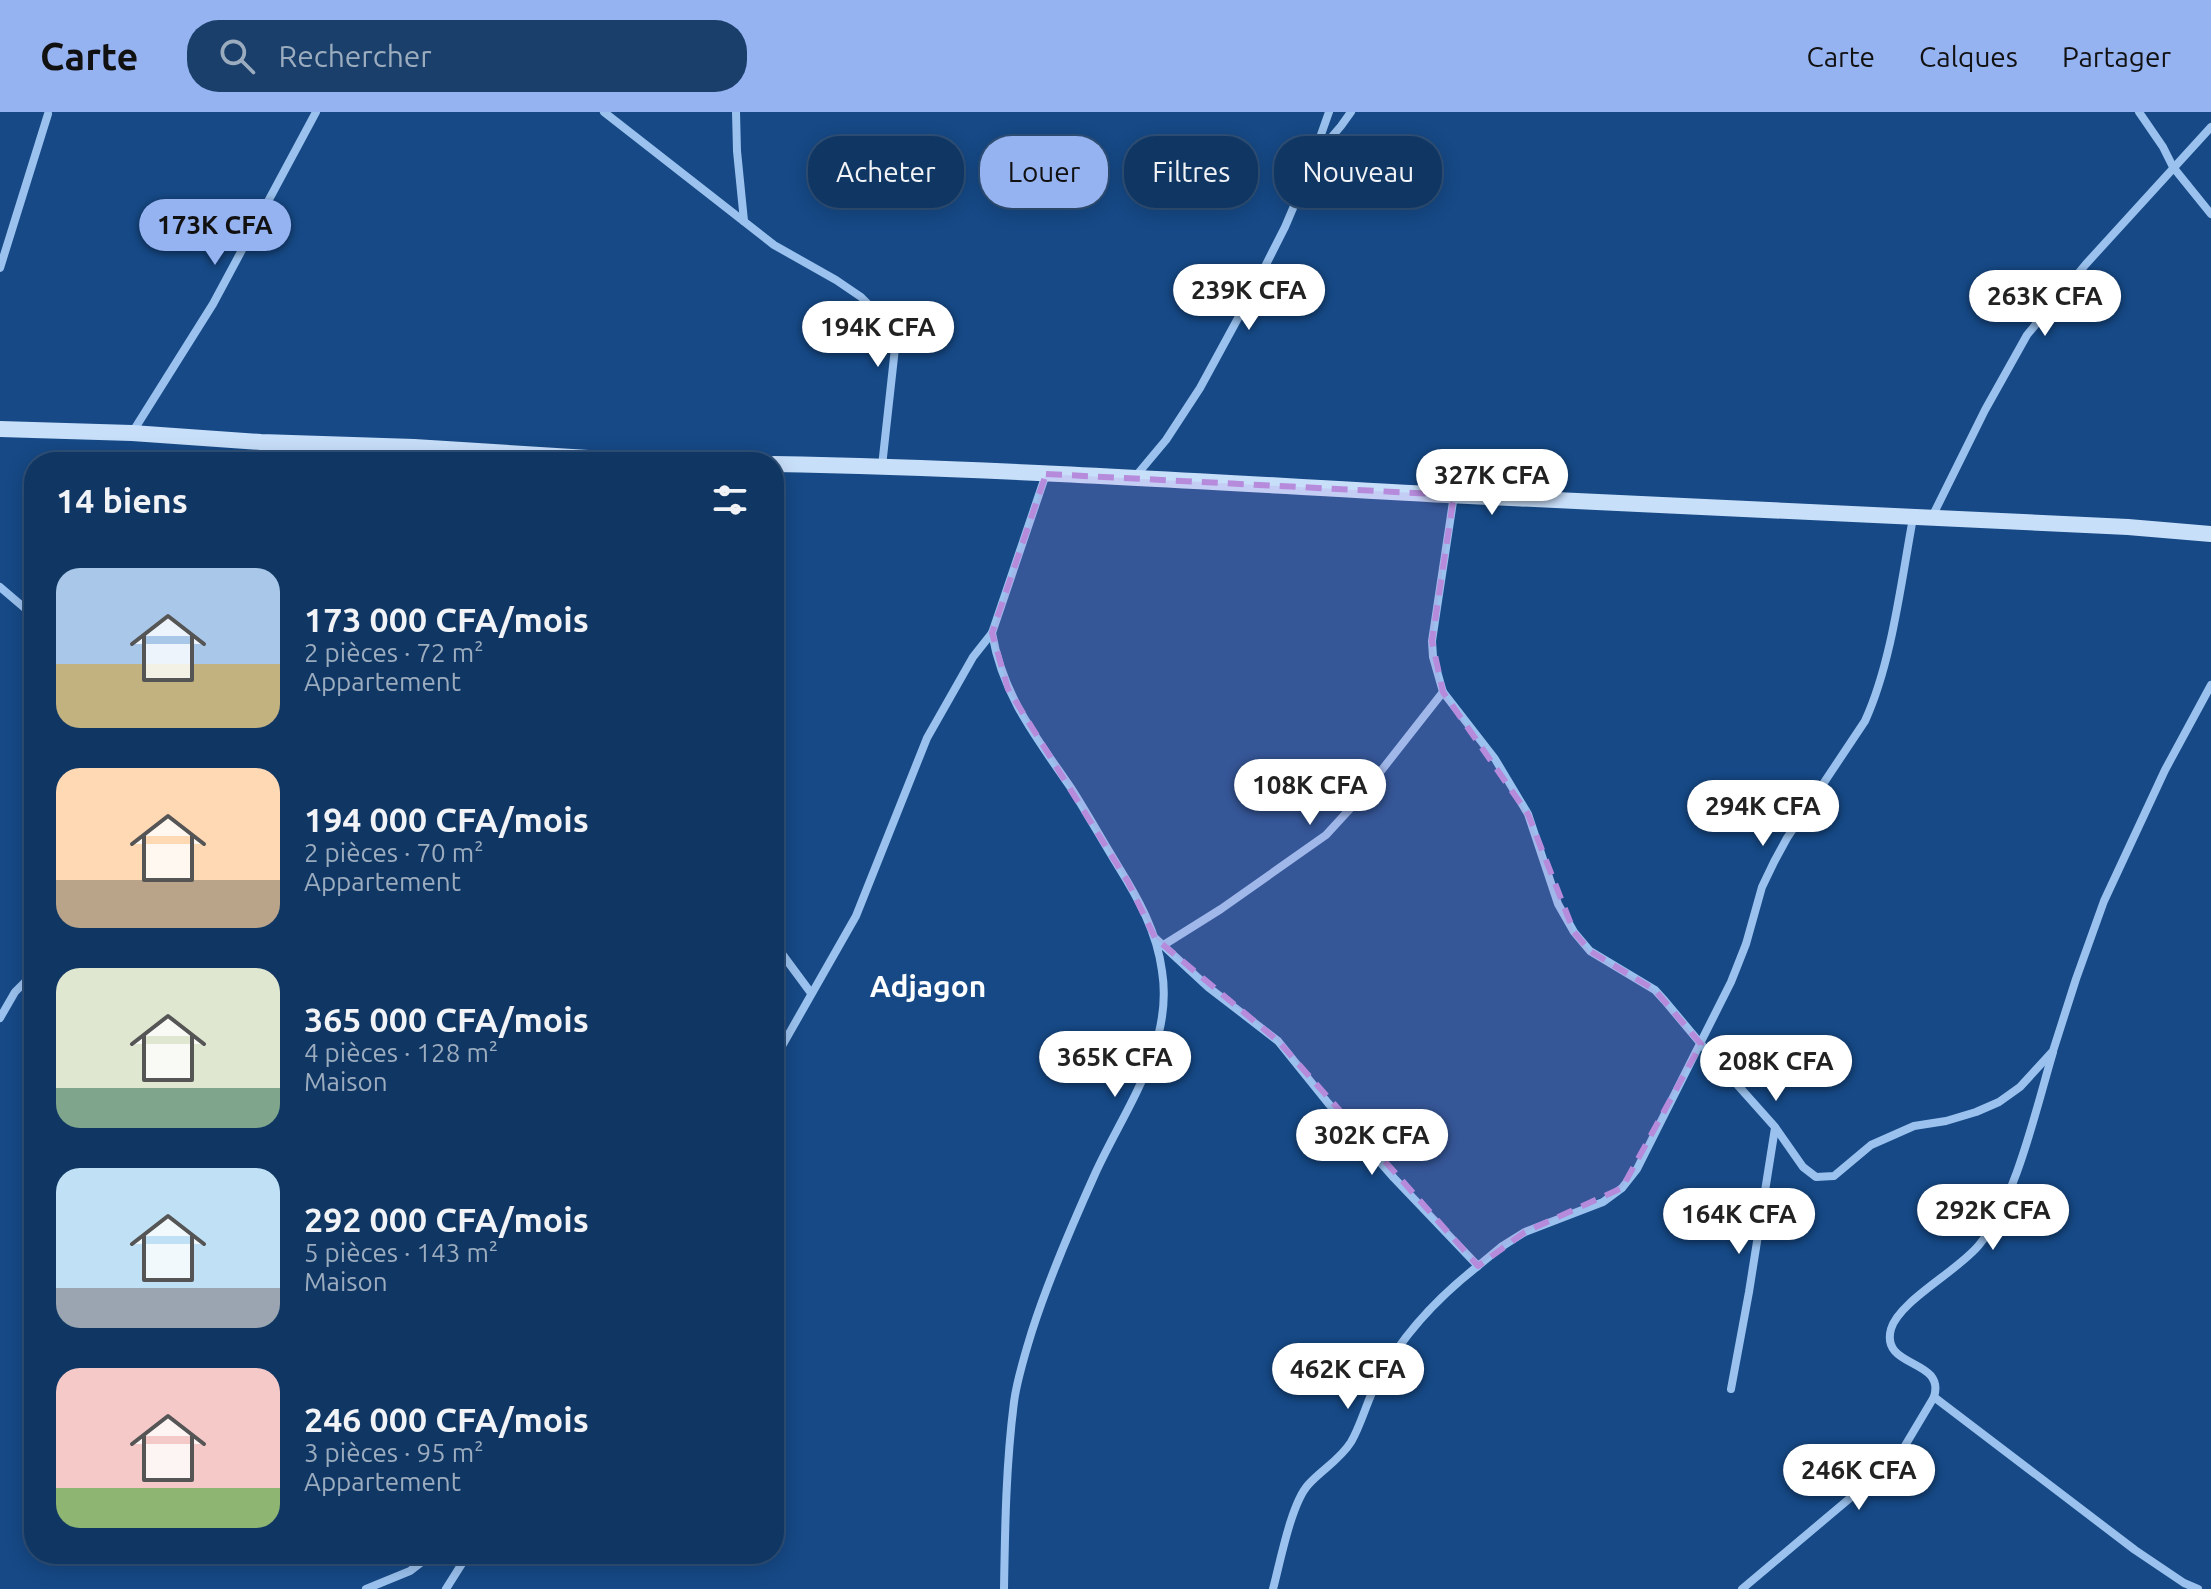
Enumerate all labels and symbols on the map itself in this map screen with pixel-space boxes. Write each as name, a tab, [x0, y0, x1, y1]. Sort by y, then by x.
pin: 173K CFA	[132, 199, 298, 267]
pin: 239K CFA	[1166, 264, 1332, 332]
pin: 263K CFA	[1962, 270, 2128, 338]
pin: 194K CFA	[795, 301, 961, 369]
pin: 327K CFA	[1409, 449, 1575, 517]
pin: 108K CFA	[1227, 759, 1393, 827]
pin: 294K CFA	[1680, 780, 1846, 848]
district label: Adjagon	[870, 969, 986, 1003]
pin: 365K CFA	[1032, 1031, 1198, 1099]
pin: 208K CFA	[1693, 1035, 1859, 1103]
pin: 302K CFA	[1289, 1109, 1455, 1177]
pin: 292K CFA	[1910, 1184, 2076, 1252]
pin: 164K CFA	[1656, 1188, 1822, 1256]
pin: 462K CFA	[1265, 1343, 1431, 1411]
pin: 246K CFA	[1776, 1444, 1942, 1512]

